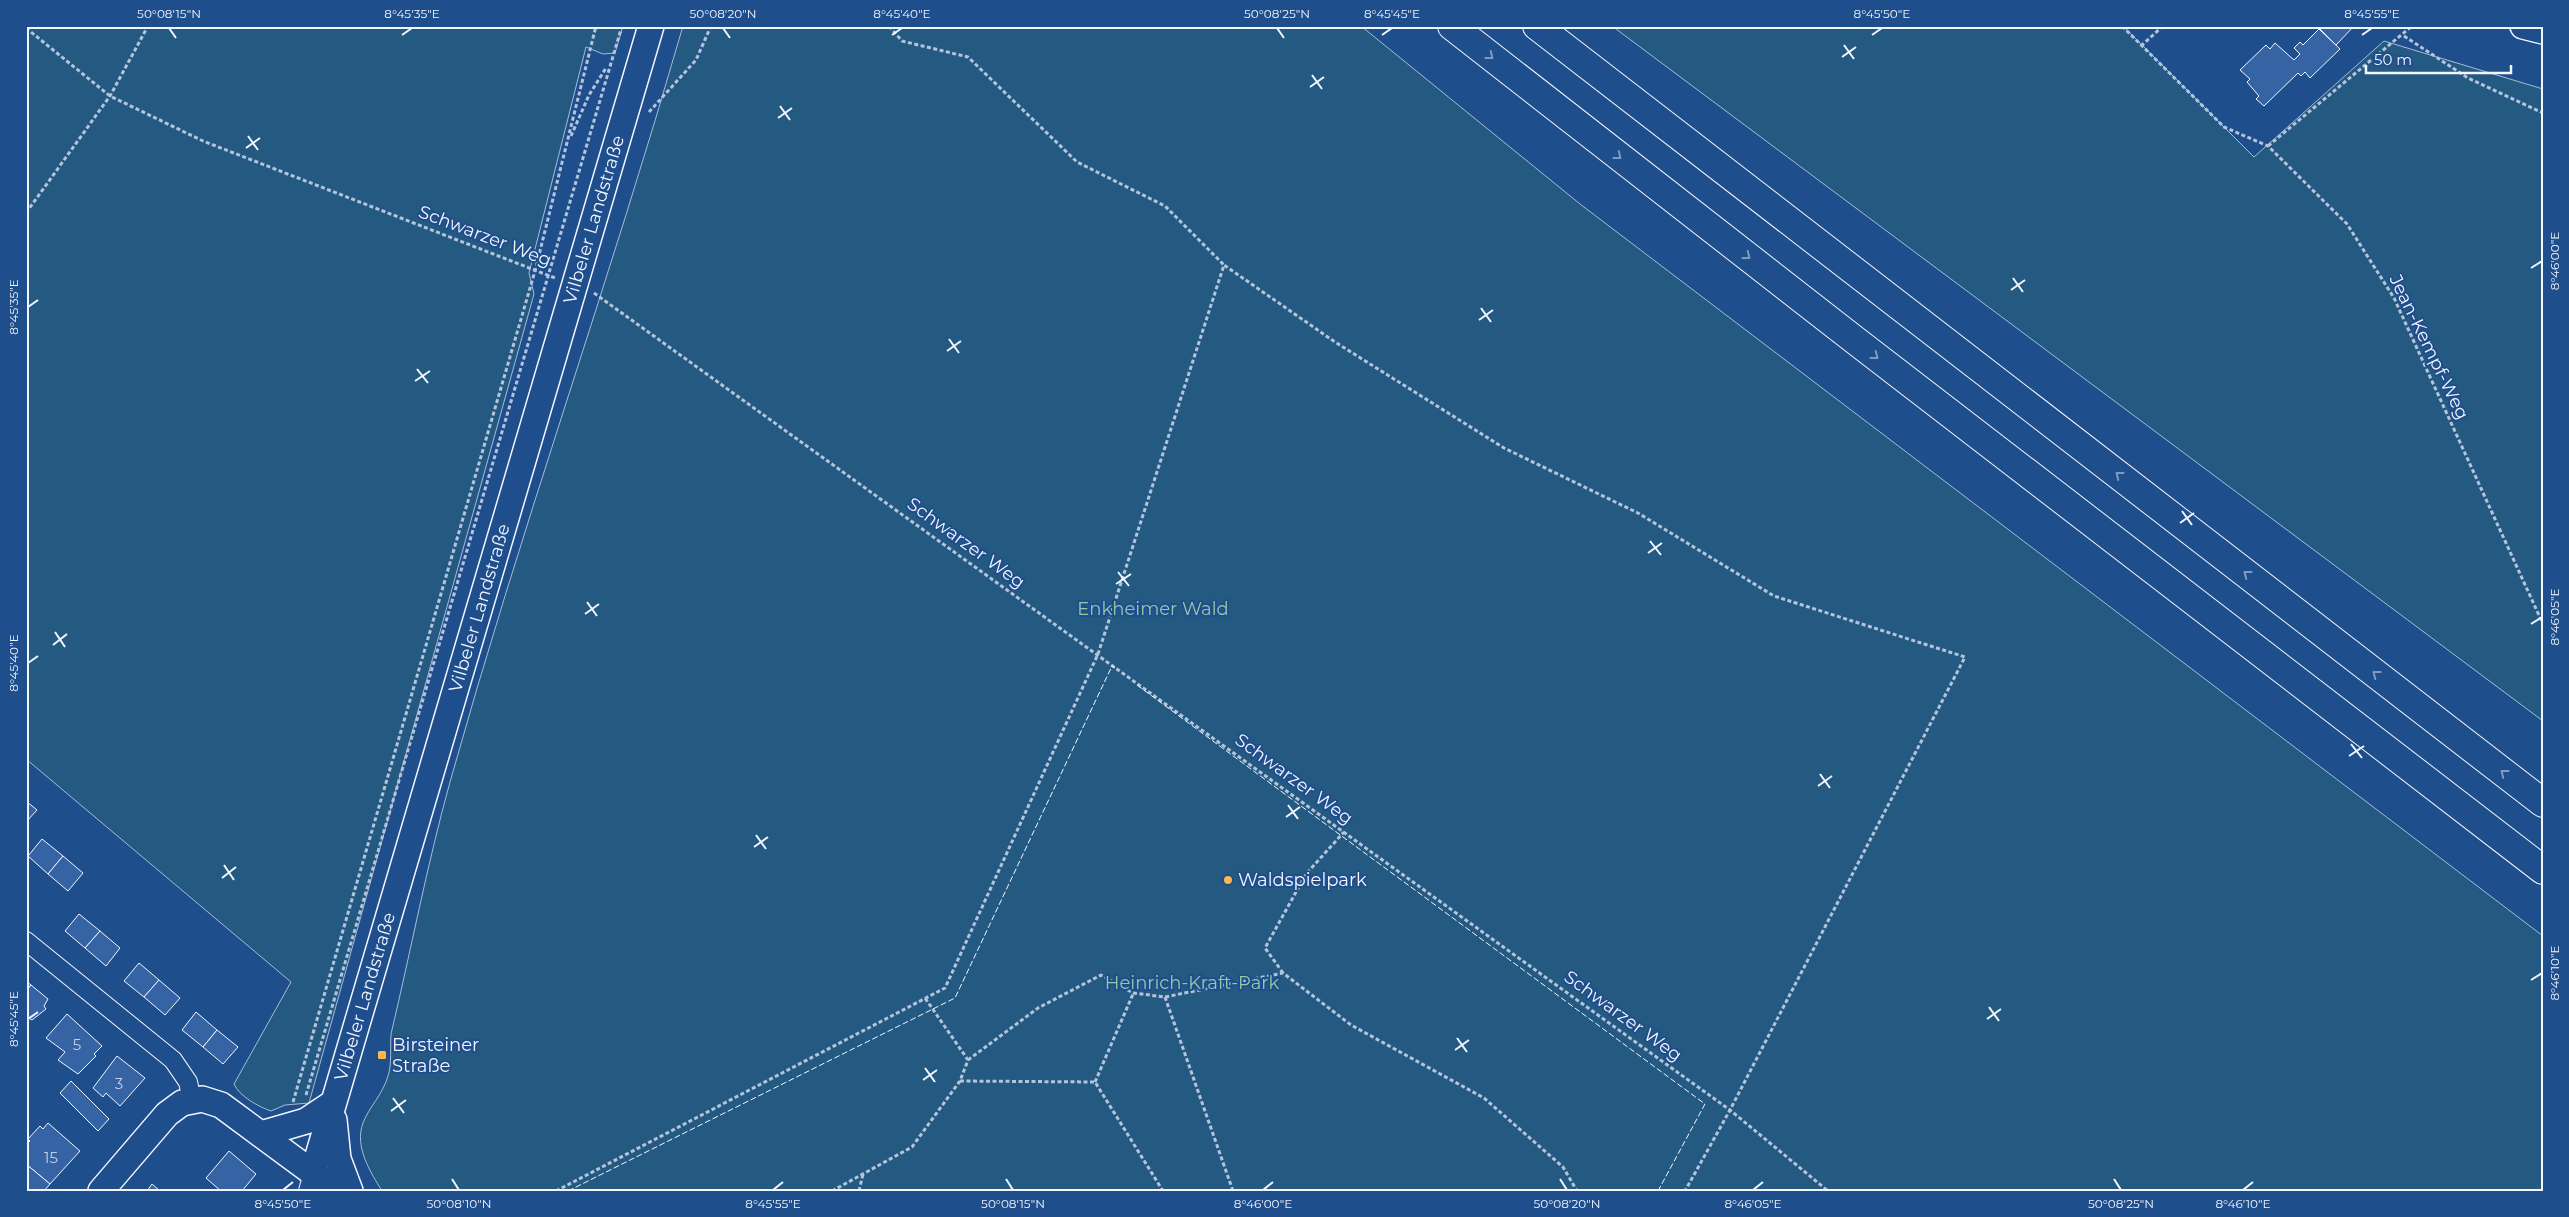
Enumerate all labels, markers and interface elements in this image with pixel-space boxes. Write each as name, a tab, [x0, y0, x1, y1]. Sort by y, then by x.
text: 50°08'15"N	[137, 6, 201, 21]
text: 8°45'35"E	[384, 6, 440, 21]
text: 50°08'20"N	[689, 6, 757, 21]
text: 8°45'40"E	[873, 6, 931, 21]
text: 50°08'25"N	[1244, 6, 1310, 21]
text: 8°45'45"E	[1364, 6, 1420, 21]
text: 8°45'50"E	[1854, 6, 1910, 21]
text: 8°45'55"E	[2344, 6, 2400, 21]
scale bar	[2366, 42, 2512, 74]
text: 50 m	[2374, 50, 2412, 69]
one-way arrow	[1484, 51, 1493, 59]
street label: Vilbeler Landstraße	[559, 133, 629, 306]
one-way arrow	[1612, 150, 1622, 159]
street label: Schwarzer Weg	[416, 201, 554, 271]
text: 8°46'00"E	[2547, 232, 2562, 290]
one-way arrow	[1741, 250, 1750, 259]
street label: Jean-Kempf-Weg	[2384, 270, 2474, 423]
text: 8°45'35"E	[6, 279, 21, 335]
one-way arrow	[1869, 350, 1878, 358]
one-way arrow	[2115, 472, 2125, 481]
street label: Schwarzer Weg	[903, 493, 1029, 593]
street label: Vilbeler Landstraße	[444, 521, 515, 695]
one-way arrow	[2244, 572, 2253, 580]
text: 8°46'05"E	[2547, 588, 2562, 646]
park label: Enkheimer Wald	[1077, 598, 1229, 620]
text: 8°45'40"E	[6, 634, 21, 692]
one-way arrow	[2373, 671, 2382, 679]
street label: Schwarzer Weg	[1231, 729, 1357, 829]
one-way arrow	[2501, 771, 2510, 779]
place label: Waldspielpark	[1238, 869, 1367, 891]
marker: Waldspielpark	[1222, 874, 1234, 886]
street label: Vilbeler Landstraße	[330, 910, 400, 1083]
text: 8°46'10"E	[2547, 945, 2562, 1001]
street label: Schwarzer Weg	[1560, 966, 1686, 1066]
park label: Heinrich-Kraft-Park	[1105, 972, 1279, 994]
text: 8°45'45"E	[6, 991, 21, 1047]
place label: Birsteiner Straße	[392, 1034, 479, 1077]
house number: 5	[73, 1035, 81, 1054]
marker: Birsteiner Straße	[376, 1049, 388, 1061]
house number: 3	[115, 1074, 123, 1093]
house number: 15	[44, 1148, 58, 1167]
text: 8°45'50"E	[255, 1196, 311, 1211]
text: 50°08'10"N	[426, 1196, 492, 1211]
text: 8°45'55"E	[745, 1196, 801, 1211]
text: 50°08'15"N	[981, 1196, 1045, 1211]
text: 8°46'00"E	[1234, 1196, 1292, 1211]
text: 50°08'20"N	[1533, 1196, 1601, 1211]
text: 8°46'05"E	[1724, 1196, 1782, 1211]
text: 50°08'25"N	[2088, 1196, 2154, 1211]
text: 8°46'10"E	[2215, 1196, 2271, 1211]

